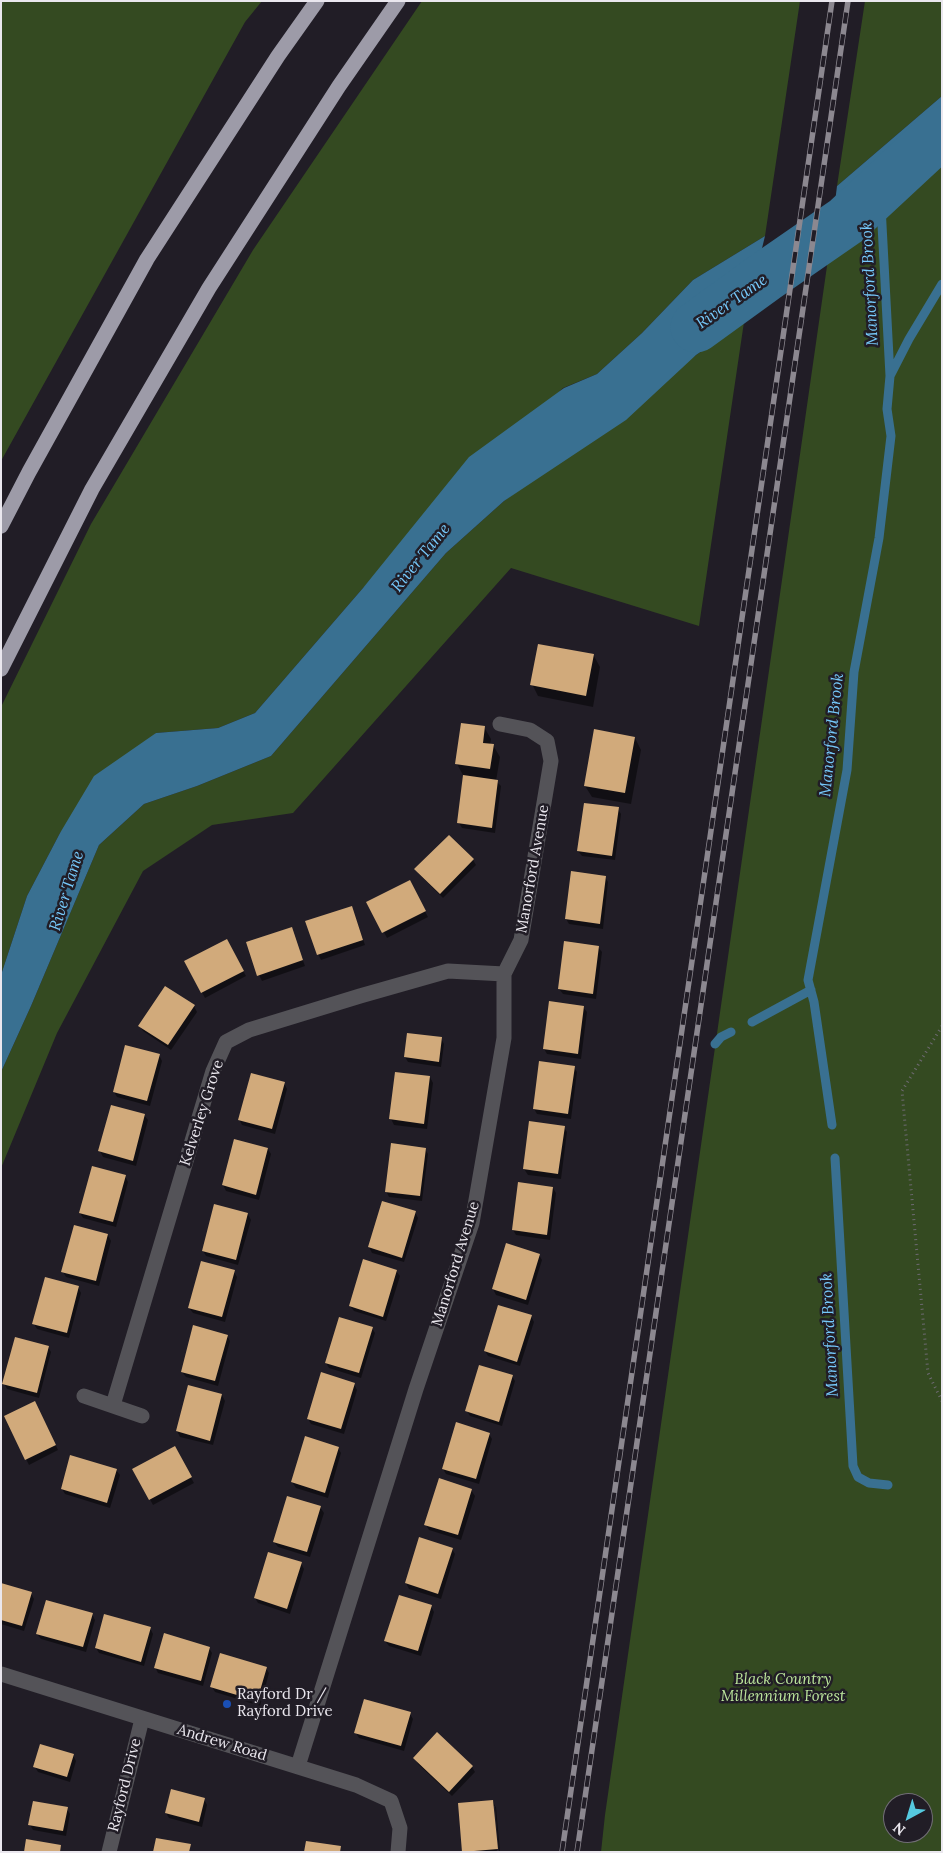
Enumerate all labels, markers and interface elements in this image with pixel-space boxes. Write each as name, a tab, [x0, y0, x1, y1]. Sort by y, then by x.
water label: Manorford Brook	[857, 221, 883, 347]
water label: River Tame	[693, 271, 771, 333]
water label: River Tame	[388, 520, 454, 596]
water label: Manorford Brook	[816, 672, 848, 798]
street label: Manorford Avenue	[513, 803, 553, 935]
water label: River Tame	[46, 849, 88, 933]
street label: Kelverley Grove	[176, 1058, 228, 1168]
street label: Manorford Avenue	[428, 1199, 484, 1329]
water label: Manorford Brook	[817, 1272, 843, 1398]
park label: Black Country Millennium Forest	[721, 1671, 845, 1706]
place label: Rayford Dr / Rayford Drive	[237, 1686, 333, 1721]
marker: Rayford Dr / Rayford Drive	[221, 1698, 233, 1710]
street label: Andrew Road	[175, 1721, 269, 1765]
street label: Rayford Drive	[105, 1736, 145, 1834]
north arrow	[883, 1793, 933, 1843]
text: N	[889, 1818, 909, 1839]

